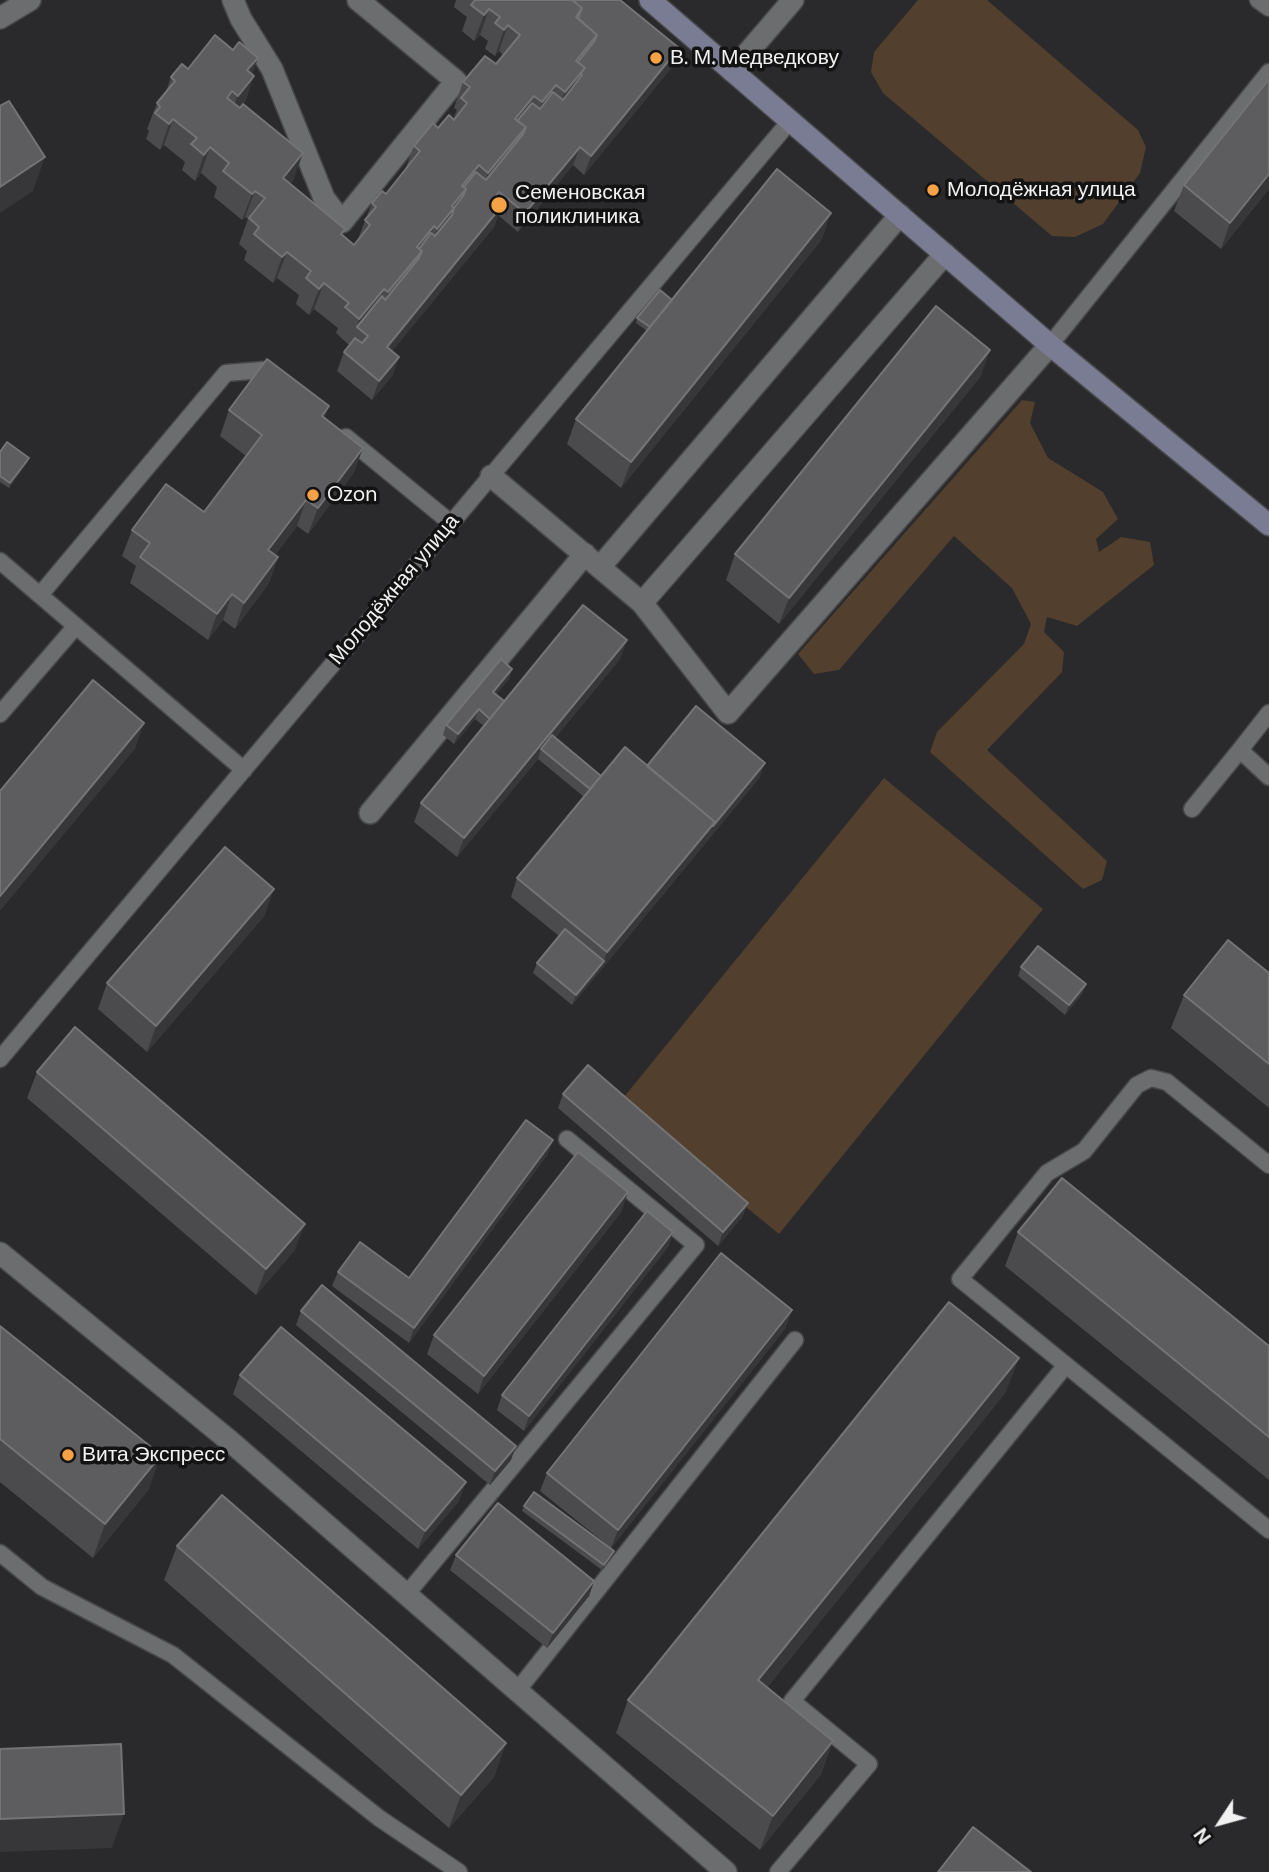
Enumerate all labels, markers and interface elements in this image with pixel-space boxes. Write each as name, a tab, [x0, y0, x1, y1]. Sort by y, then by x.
place label: В. М. Медведкову	[670, 45, 839, 71]
marker: В. М. Медведкову	[648, 50, 664, 66]
place label: Молодёжная улица	[947, 177, 1136, 203]
place label: Семеновская поликлиника	[515, 180, 645, 230]
marker: Молодёжная улица	[925, 182, 941, 198]
marker: Семеновская поликлиника	[489, 195, 509, 215]
place label: Ozon	[327, 482, 377, 508]
marker: Ozon	[305, 487, 321, 503]
street label: Молодёжная улица	[325, 510, 465, 670]
place label: Вита Экспресс	[82, 1442, 225, 1468]
marker: Вита Экспресс	[60, 1447, 76, 1463]
north arrow	[1185, 1788, 1255, 1858]
text: N	[1188, 1823, 1217, 1849]

